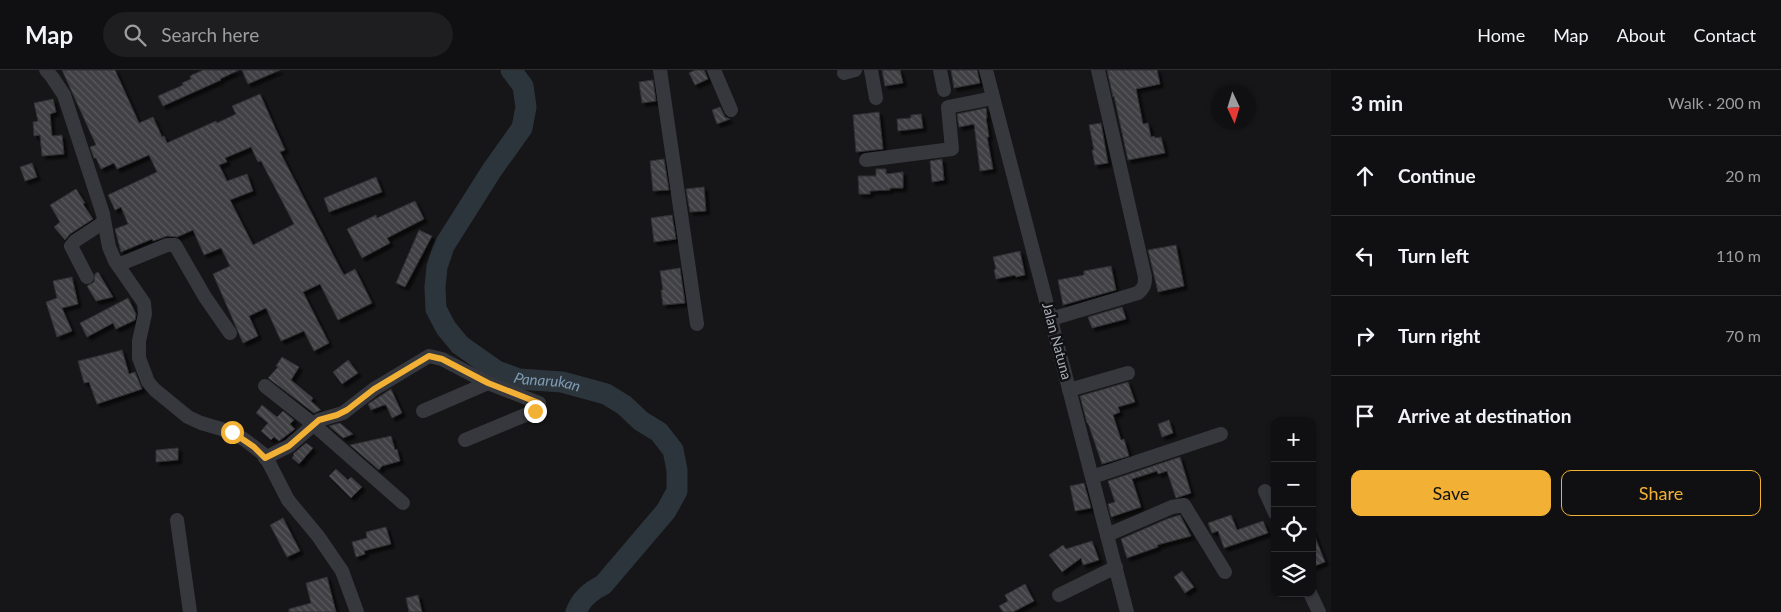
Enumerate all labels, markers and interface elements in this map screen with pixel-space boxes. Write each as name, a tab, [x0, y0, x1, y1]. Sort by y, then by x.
search box	[103, 12, 453, 57]
text: Map	[25, 20, 73, 49]
icon: search	[121, 21, 149, 49]
text: Search here	[161, 23, 259, 46]
text: Home	[1477, 24, 1525, 46]
text: Map	[1553, 24, 1589, 46]
text: About	[1617, 24, 1666, 46]
text: Contact	[1694, 24, 1756, 46]
north arrow	[1211, 85, 1256, 130]
text: 3 min	[1351, 90, 1403, 115]
text: Walk · 200 m	[1668, 93, 1761, 112]
icon: ahead	[1351, 162, 1379, 190]
text: Continue	[1398, 164, 1476, 187]
text: 20 m	[1725, 166, 1761, 185]
icon: left	[1351, 242, 1379, 270]
text: Turn left	[1398, 244, 1469, 267]
text: 110 m	[1716, 246, 1761, 265]
street label: Jalan Natuna	[1039, 300, 1076, 381]
icon: right	[1351, 322, 1379, 350]
text: Turn right	[1398, 324, 1480, 347]
text: 70 m	[1725, 326, 1761, 345]
water label: Panarukan	[512, 368, 583, 395]
route end	[524, 400, 547, 423]
icon: arrive	[1351, 402, 1379, 430]
text: Arrive at destination	[1398, 404, 1571, 427]
map controls	[1271, 417, 1316, 597]
button: +	[1271, 417, 1316, 462]
route start	[221, 421, 244, 444]
button: −	[1271, 462, 1316, 507]
button: Save	[1351, 470, 1551, 516]
button: Share	[1561, 470, 1761, 516]
button: locate	[1271, 507, 1316, 552]
button: layers	[1271, 552, 1316, 597]

